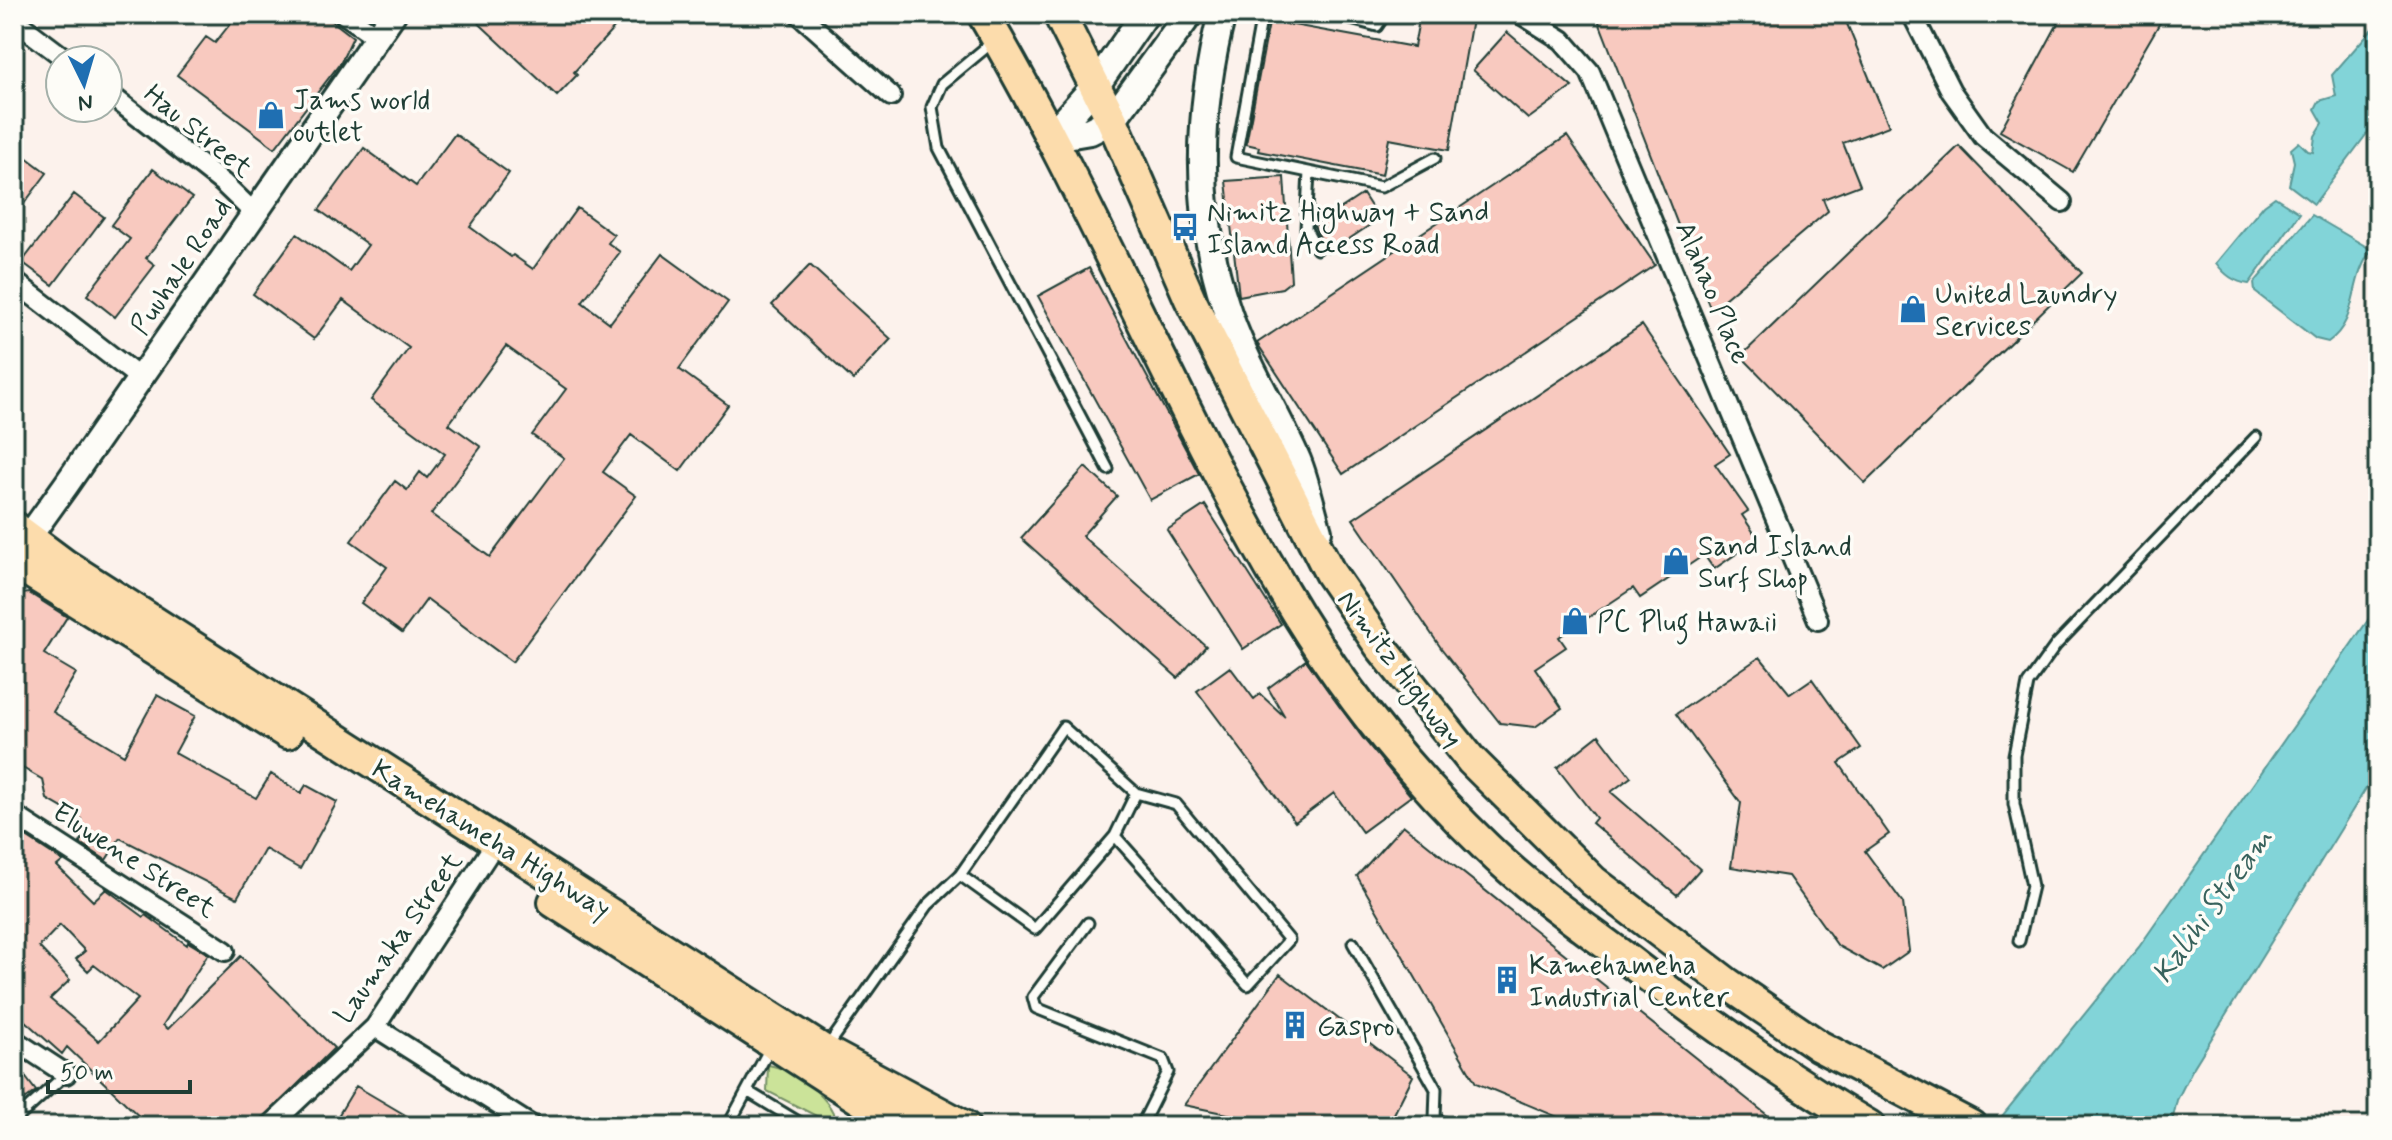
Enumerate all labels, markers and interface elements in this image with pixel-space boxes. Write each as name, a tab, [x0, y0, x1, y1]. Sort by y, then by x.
north arrow	[44, 44, 124, 124]
street label: Hau Street	[135, 77, 260, 188]
place label: Jams world outlet	[293, 83, 430, 152]
text: N	[77, 87, 94, 117]
shop icon: Jams world outlet	[256, 100, 286, 130]
street label: Puuhale Road	[123, 192, 241, 343]
place label: Nimitz Highway + Sand Island Access Road	[1207, 195, 1489, 264]
bus stop icon: Nimitz Highway + Sand Island Access Road	[1170, 212, 1200, 242]
street label: Alahao Place	[1665, 216, 1758, 370]
place label: United Laundry Services	[1935, 277, 2117, 346]
shop icon: United Laundry Services	[1898, 294, 1928, 324]
place label: Sand Island Surf Shop	[1698, 529, 1852, 598]
shop icon: Sand Island Surf Shop	[1661, 546, 1691, 576]
street label: Nimitz Highway	[1326, 583, 1470, 757]
place label: PC Plug Hawaii	[1597, 605, 1777, 645]
shop icon: PC Plug Hawaii	[1560, 606, 1590, 636]
street label: Kamehameha Highway	[364, 752, 617, 929]
street label: Eluwene Street	[45, 794, 223, 928]
water label: Kalihi Stream	[2144, 820, 2283, 991]
street label: Laumaka Street	[326, 845, 472, 1031]
place label: Kamehameha Industrial Center	[1529, 948, 1730, 1017]
building icon: Kamehameha Industrial Center	[1492, 965, 1522, 995]
place label: Gaspro	[1317, 1009, 1395, 1046]
building icon: Gaspro	[1280, 1010, 1310, 1040]
scale bar	[48, 1044, 190, 1094]
text: 50 m	[60, 1058, 114, 1089]

